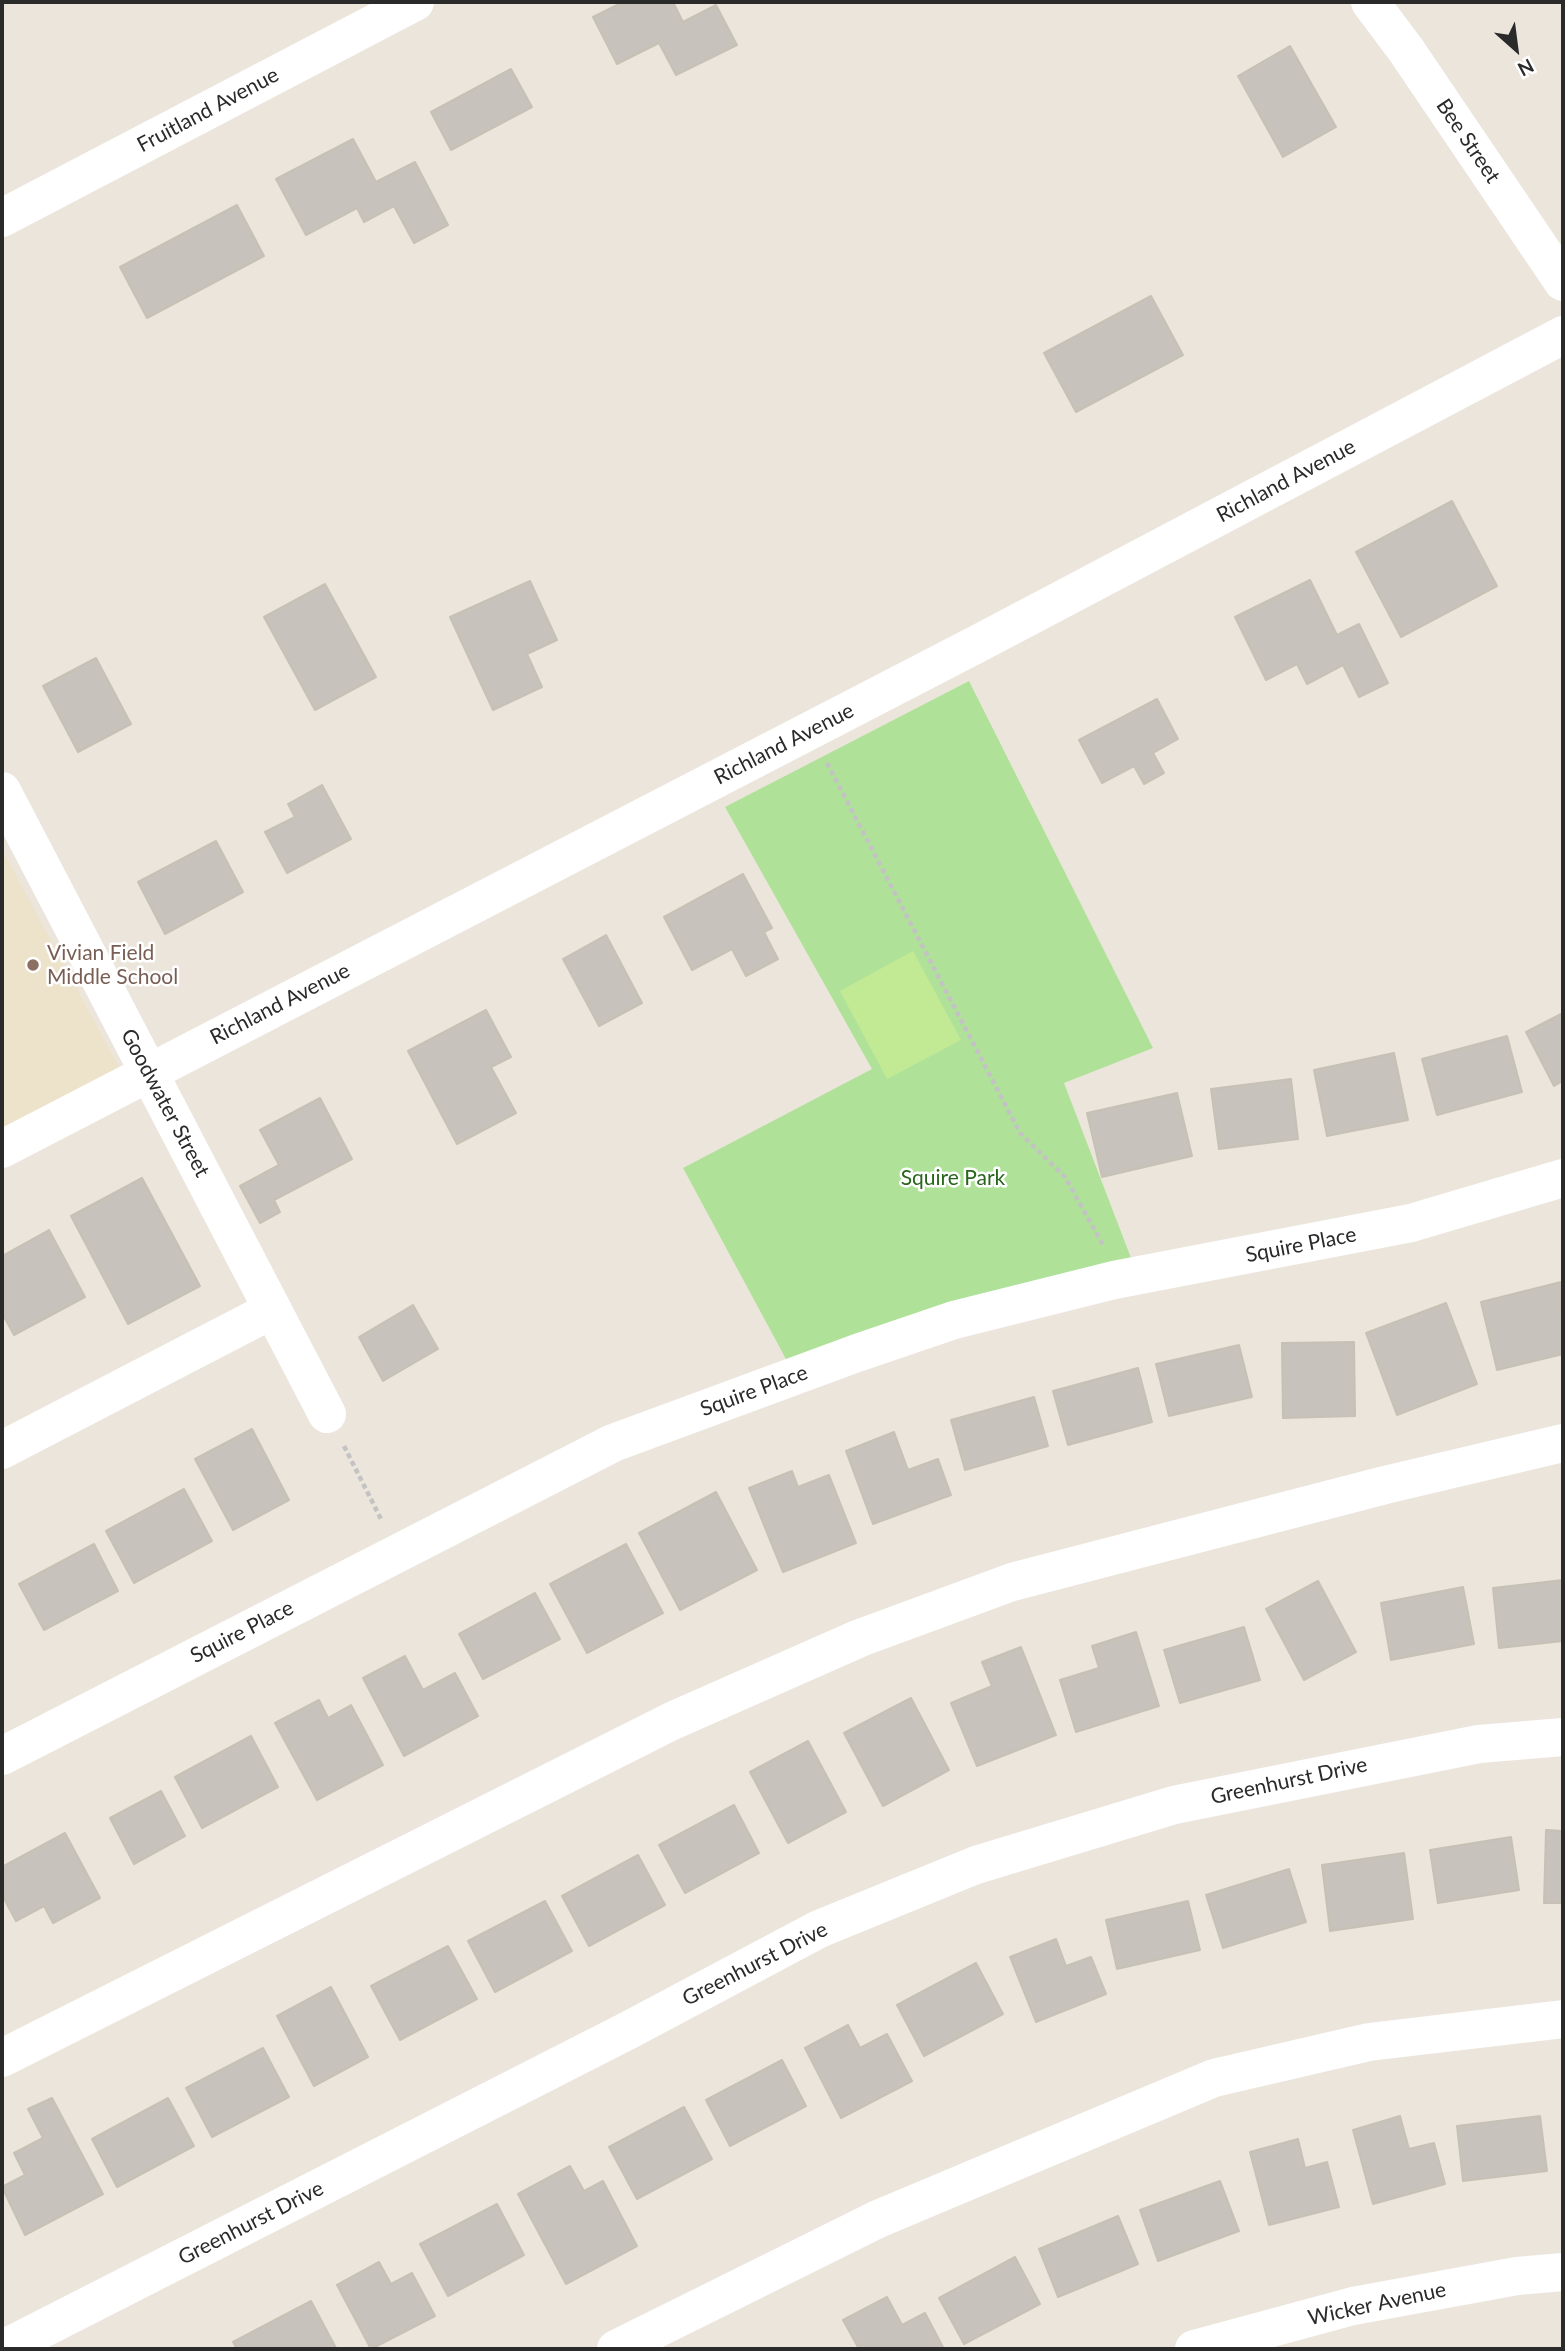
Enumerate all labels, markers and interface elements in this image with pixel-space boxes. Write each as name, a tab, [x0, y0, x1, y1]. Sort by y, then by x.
north arrow	[1481, 14, 1551, 84]
text: N	[1514, 54, 1538, 82]
street label: Fruitland Avenue	[133, 62, 283, 158]
street label: Bee Street	[1431, 94, 1505, 188]
street label: Richland Avenue	[1212, 434, 1360, 528]
street label: Richland Avenue	[710, 698, 858, 790]
place label: Vivian Field Middle School	[47, 940, 178, 990]
marker: Vivian Field Middle School	[25, 957, 41, 973]
street label: Richland Avenue	[206, 958, 354, 1050]
street label: Goodwater Street	[115, 1025, 215, 1181]
park label: Squire Park	[901, 1165, 1005, 1191]
street label: Squire Place	[1243, 1222, 1359, 1268]
street label: Squire Place	[697, 1360, 811, 1422]
street label: Squire Place	[186, 1595, 298, 1669]
street label: Greenhurst Drive	[1208, 1752, 1370, 1810]
street label: Greenhurst Drive	[678, 1917, 832, 2011]
street label: Greenhurst Drive	[174, 2176, 328, 2270]
street label: Wicker Avenue	[1306, 2277, 1448, 2331]

